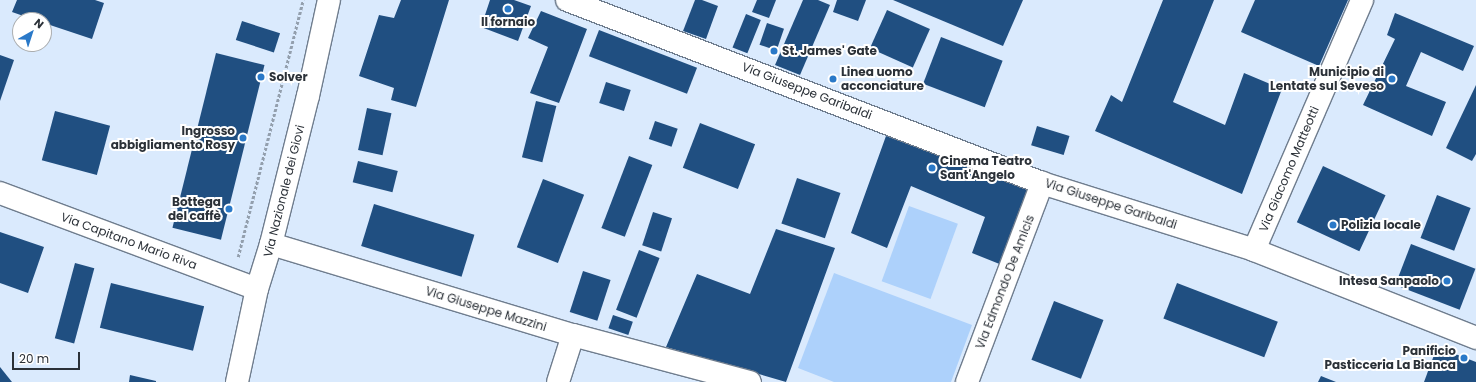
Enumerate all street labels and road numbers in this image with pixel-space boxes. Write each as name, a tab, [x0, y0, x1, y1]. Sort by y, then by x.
street label: Via Giuseppe Garibaldi	[740, 60, 874, 122]
street label: Via Giacomo Matteotti	[1256, 104, 1322, 234]
street label: Via Nazionale dei Giovi	[261, 123, 307, 259]
street label: Via Giuseppe Garibaldi	[1043, 176, 1179, 232]
street label: Via Capitano Mario Riva	[59, 210, 199, 272]
street label: Via Edmondo De Amicis	[973, 213, 1037, 351]
street label: Via Giuseppe Mazzini	[424, 284, 548, 334]

